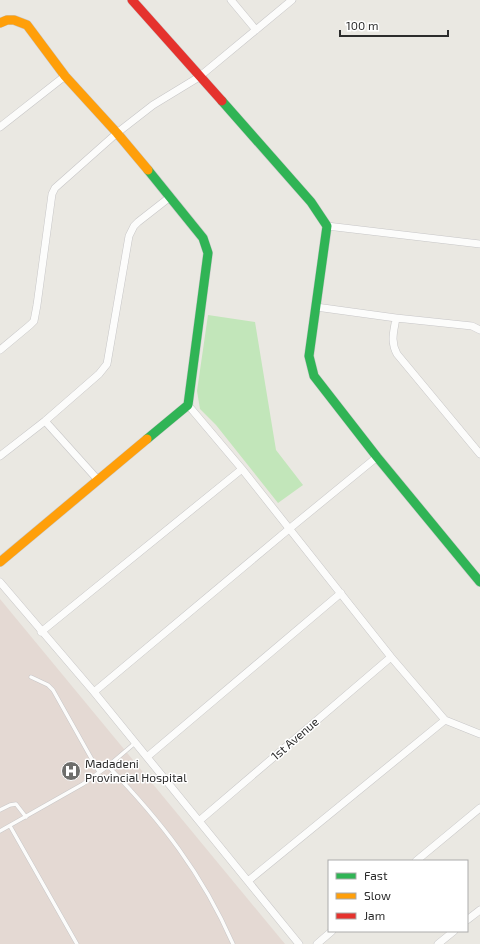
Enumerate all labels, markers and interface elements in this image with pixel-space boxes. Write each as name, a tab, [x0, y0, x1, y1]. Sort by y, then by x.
scale bar	[340, 12, 448, 38]
text: 100 m	[346, 18, 378, 32]
street label: 1st Avenue	[268, 714, 321, 763]
place label: Madadeni Provincial Hospital	[85, 756, 187, 784]
hospital icon: Madadeni Provincial Hospital	[60, 760, 82, 782]
legend	[328, 860, 468, 932]
text: Fast	[364, 868, 388, 882]
text: Slow	[364, 888, 391, 902]
text: Jam	[364, 908, 385, 922]

